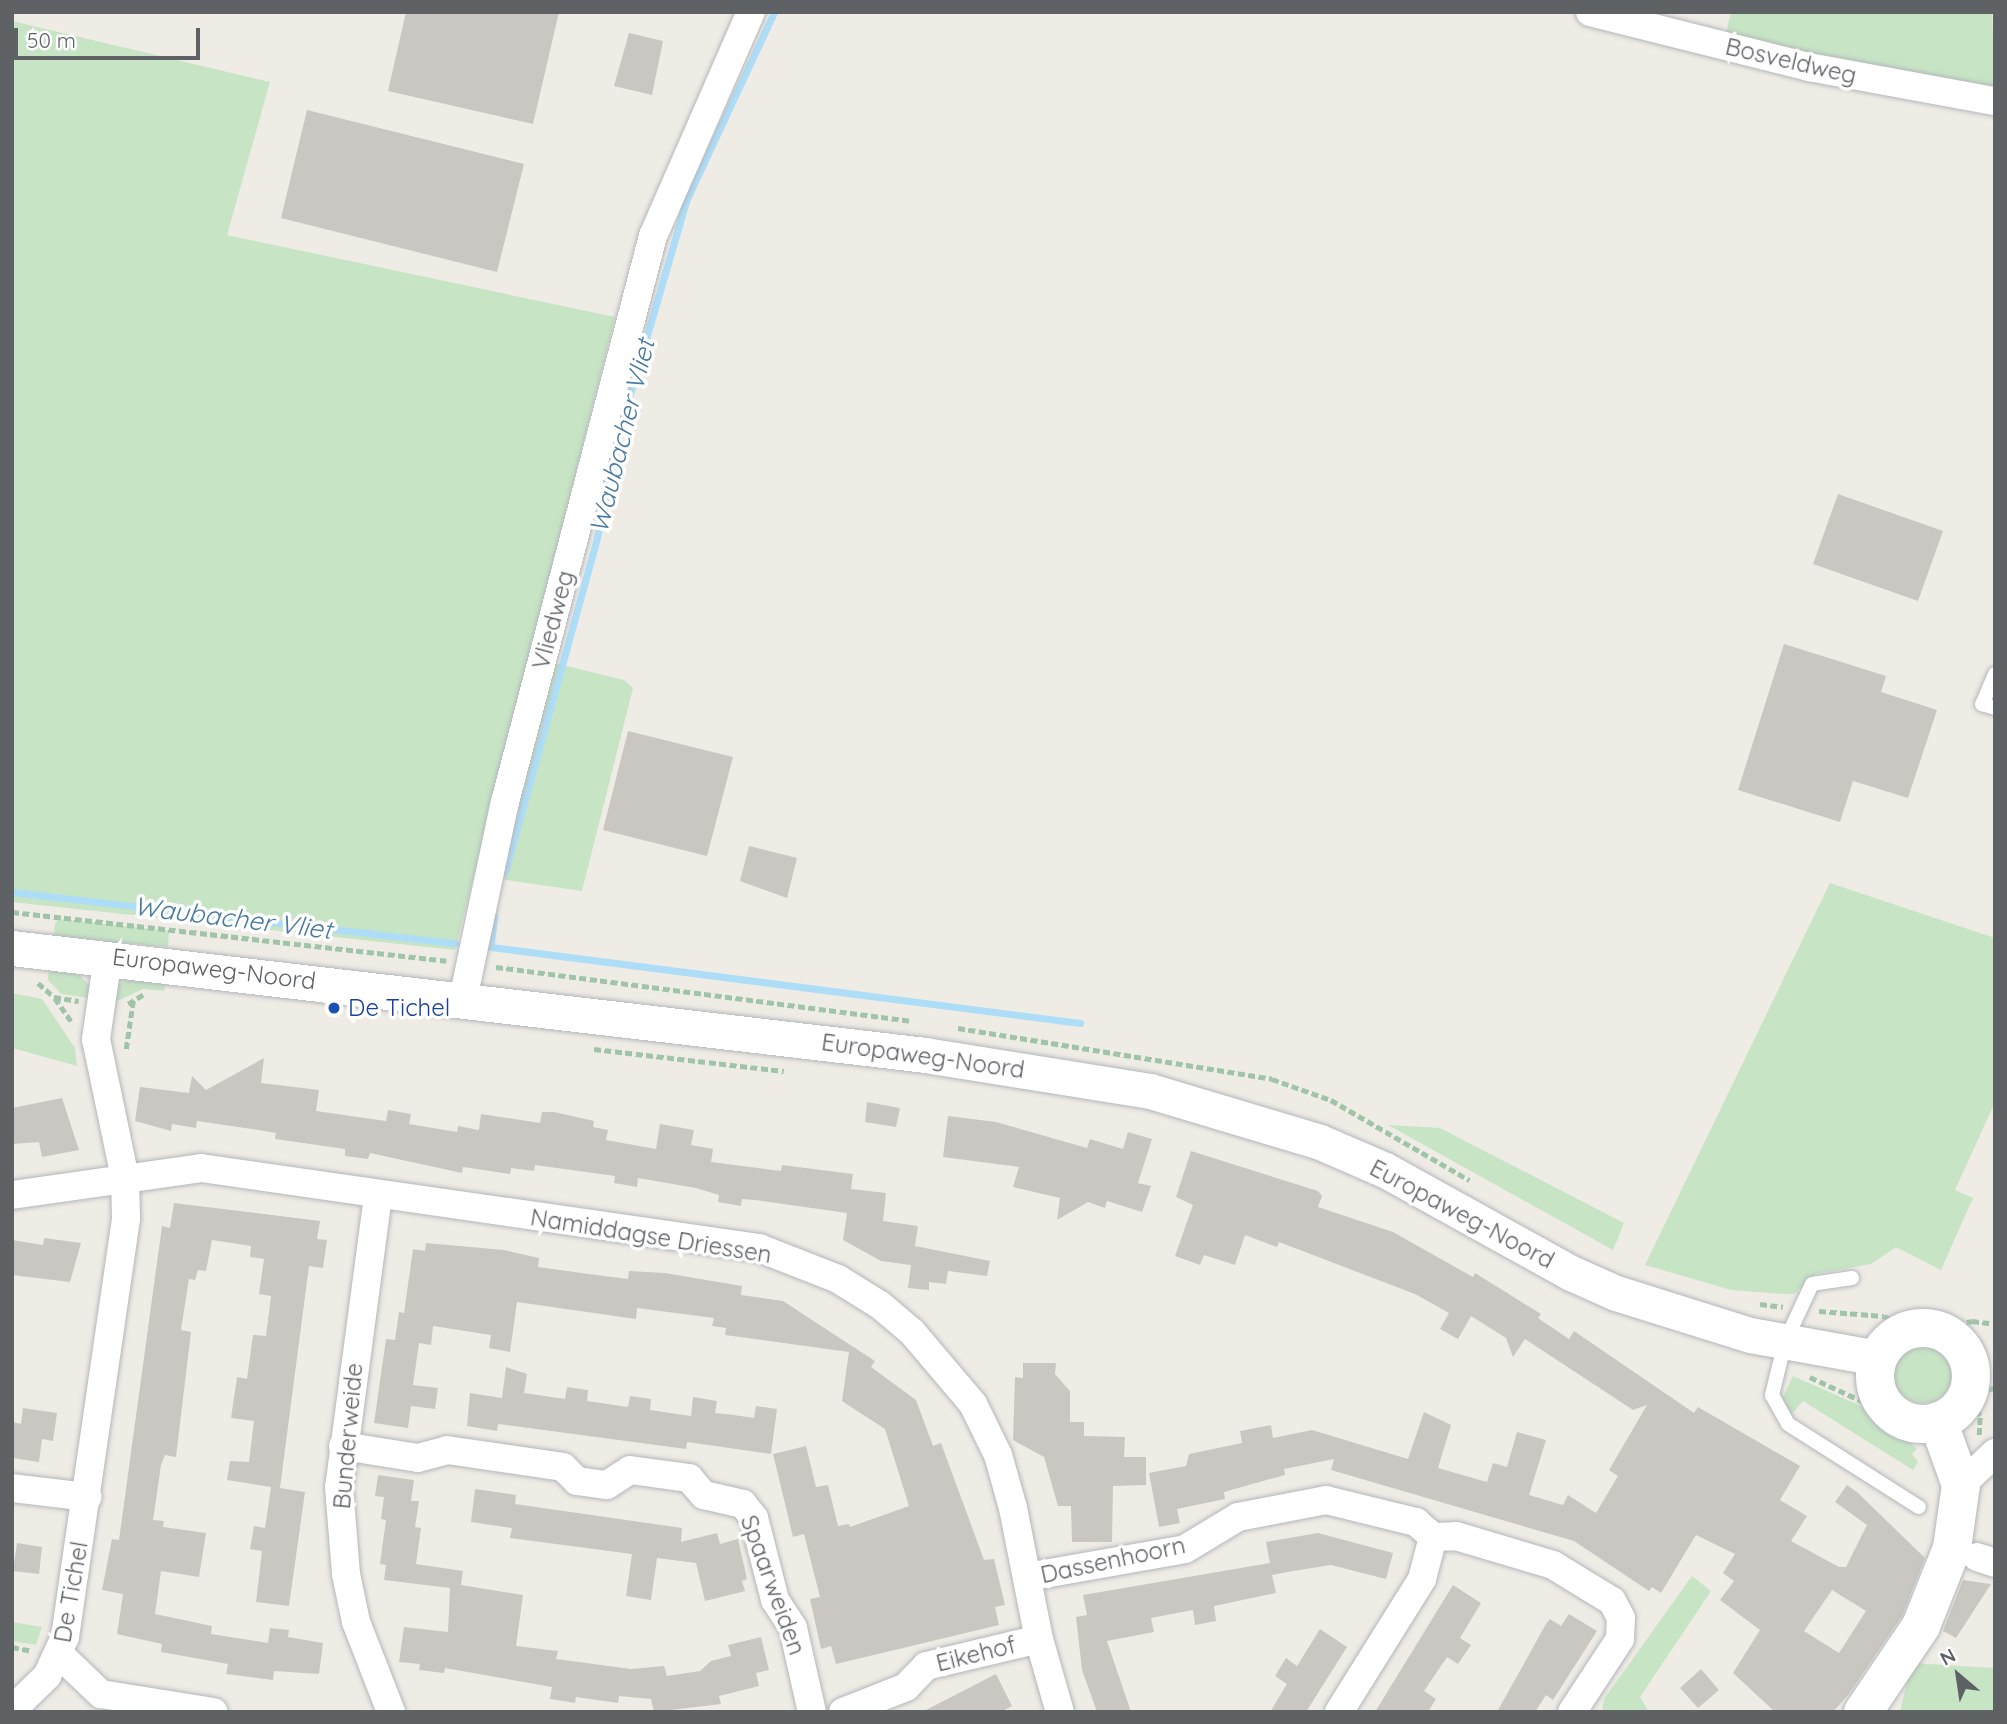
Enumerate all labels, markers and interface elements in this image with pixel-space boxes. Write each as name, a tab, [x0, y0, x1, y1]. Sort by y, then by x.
scale bar	[18, 14, 203, 58]
text: 50 m	[27, 27, 76, 53]
street label: Bosveldweg	[1723, 32, 1859, 90]
water label: Waubacher Vliet	[583, 336, 661, 536]
street label: Vliedweg	[526, 567, 580, 673]
water label: Waubacher Vliet	[132, 890, 334, 946]
street label: Europaweg-Noord	[111, 942, 317, 996]
place label: De Tichel	[348, 994, 450, 1022]
marker: De Tichel	[326, 1000, 342, 1016]
street label: Europaweg-Noord	[820, 1027, 1026, 1085]
street label: Europaweg-Noord	[1365, 1153, 1559, 1275]
street label: Namiddagse Driessen	[528, 1203, 774, 1269]
street label: Bunderweide	[327, 1362, 369, 1510]
street label: Spaarweiden	[734, 1511, 812, 1659]
street label: Dassenhoorn	[1038, 1531, 1188, 1589]
street label: De Tichel	[48, 1539, 94, 1645]
street label: Eikehof	[933, 1630, 1019, 1678]
north arrow	[1923, 1640, 1993, 1710]
text: N	[1936, 1643, 1960, 1671]

